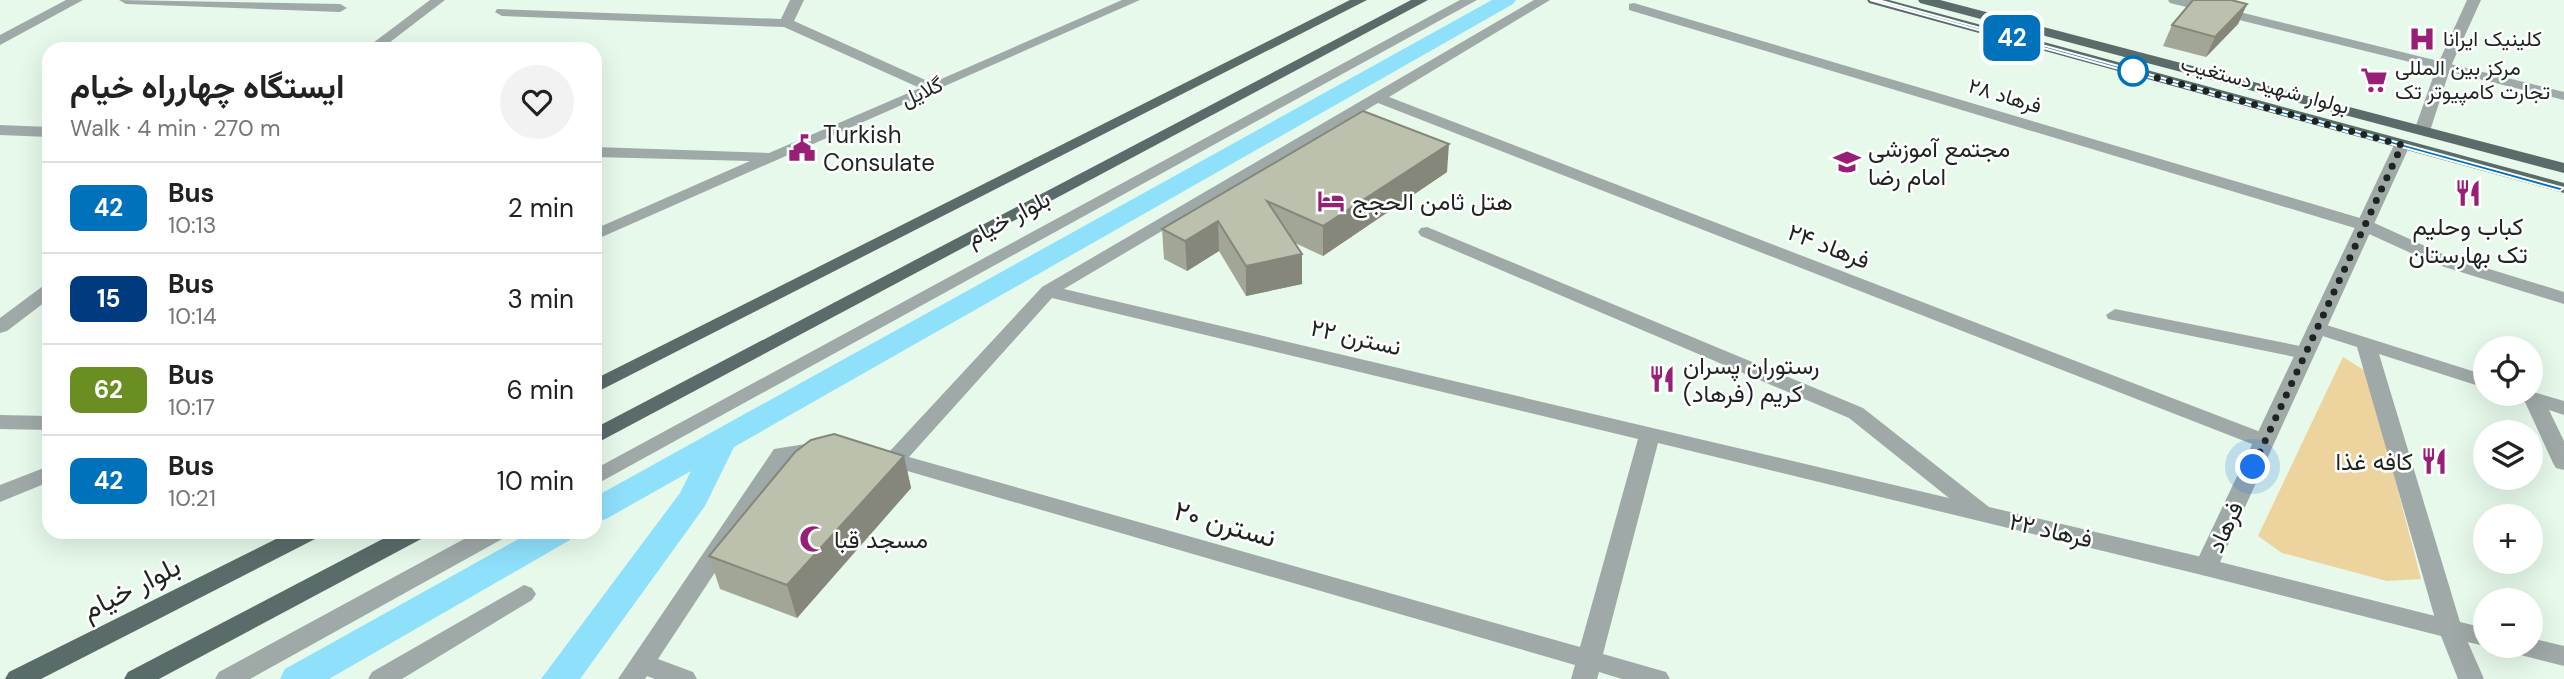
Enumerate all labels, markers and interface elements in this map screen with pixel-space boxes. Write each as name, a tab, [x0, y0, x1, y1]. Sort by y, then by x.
line badge: 42	[1980, 15, 2044, 61]
text: 42	[1997, 22, 2027, 53]
hospital icon: کلینیک ایرانا	[2407, 24, 2437, 54]
place label: کلینیک ایرانا	[2443, 25, 2542, 53]
street label: بولوار شهید دستغیب	[2178, 49, 2352, 121]
place label: مرکز بین المللی تجارت کامپیوتر تک	[2395, 54, 2550, 106]
unlabelled marker	[2118, 56, 2148, 86]
text: ایستگاه چهارراه خیام	[70, 65, 345, 108]
button: heart	[500, 65, 574, 139]
supermarket icon: مرکز بین المللی تجارت کامپیوتر تک	[2359, 65, 2389, 95]
street label: گلایل	[897, 70, 947, 114]
street label: فرهاد ۲۸	[1965, 72, 2045, 120]
text: Walk · 4 min · 270 m	[70, 113, 280, 143]
place label: Turkish Consulate	[823, 119, 935, 178]
public building icon: Turkish Consulate	[787, 133, 817, 163]
place label: مجتمع آموزشی امام رضا	[1868, 133, 2010, 193]
school or university icon: مجتمع آموزشی امام رضا	[1832, 147, 1862, 177]
text: Bus	[168, 176, 214, 210]
restaurant icon: کباب وحلیم تک بهارستان	[2453, 178, 2483, 208]
street label: بلوار خیام	[961, 183, 1056, 254]
hotel icon: هتل ثامن الحجج	[1316, 186, 1346, 216]
place label: هتل ثامن الحجج	[1352, 186, 1513, 219]
text: 2 min	[508, 191, 574, 225]
text: 42	[94, 192, 123, 223]
text: 10:13	[168, 210, 216, 240]
place label: کباب وحلیم تک بهارستان	[2408, 211, 2528, 270]
street label: فرهاد ۲۴	[1784, 216, 1874, 276]
text: Bus	[168, 267, 214, 301]
text: 3 min	[507, 282, 574, 316]
text: 15	[97, 283, 120, 314]
text: 10:14	[168, 301, 217, 331]
street label: نسترن ۲۲	[1308, 312, 1404, 362]
map controls	[2473, 336, 2543, 658]
button: locate	[2473, 336, 2543, 406]
place label: رستوران پسران کریم (فرهاد)	[1683, 350, 1820, 410]
text: Bus	[168, 358, 214, 392]
restaurant icon: رستوران پسران کریم (فرهاد)	[1647, 364, 1677, 394]
text: 6 min	[506, 373, 574, 407]
text: 62	[94, 374, 123, 405]
text: 10:17	[168, 392, 215, 422]
button: layers	[2473, 420, 2543, 490]
place label: کافه غذا	[2335, 446, 2413, 477]
restaurant icon: کافه غذا	[2419, 446, 2449, 476]
text: Bus	[168, 449, 214, 483]
your location	[2235, 449, 2270, 484]
text: 10 min	[497, 464, 574, 498]
text: 42	[94, 465, 123, 496]
text: 10:21	[168, 483, 216, 513]
street label: نسترن ۲۰	[1170, 492, 1280, 556]
street label: فرهاد	[2200, 497, 2250, 557]
button: +	[2473, 504, 2543, 574]
street label: فرهاد ۲۲	[2006, 505, 2096, 555]
mosque icon: مسجد قبا	[798, 524, 828, 554]
place label: مسجد قبا	[834, 524, 928, 555]
street label: بلوار خیام	[75, 547, 187, 629]
button: −	[2473, 588, 2543, 658]

